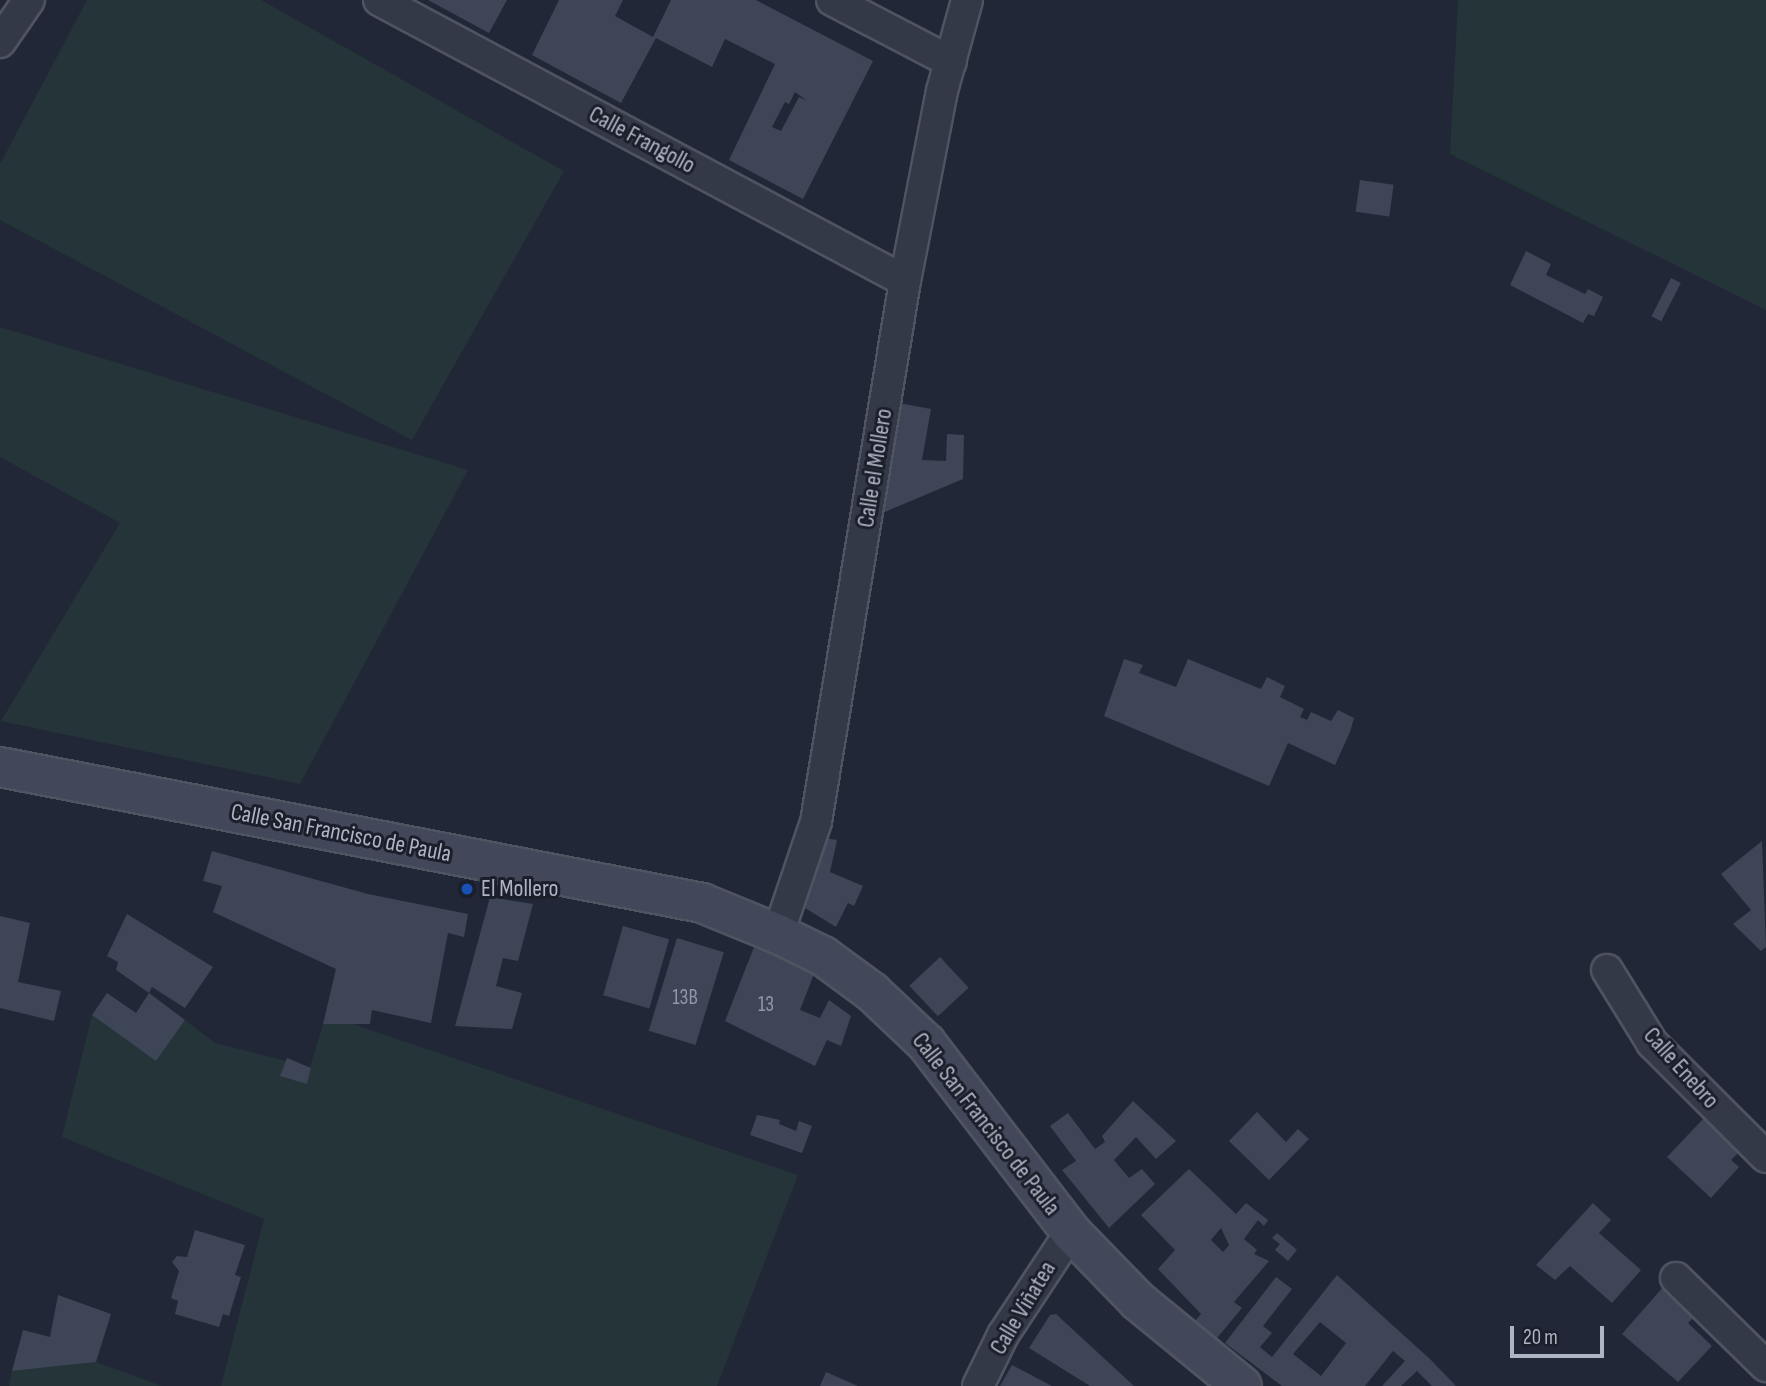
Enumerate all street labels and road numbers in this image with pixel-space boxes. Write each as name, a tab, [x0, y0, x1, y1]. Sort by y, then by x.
street label: Calle Frangollo	[584, 100, 700, 180]
street label: Calle el Mollero	[851, 406, 899, 530]
street label: Calle San Francisco de Paula	[228, 798, 454, 868]
street label: Calle Enebro	[1637, 1022, 1725, 1114]
street label: Calle San Francisco de Paula	[906, 1027, 1066, 1221]
street label: Calle Viñatea	[984, 1256, 1062, 1360]

